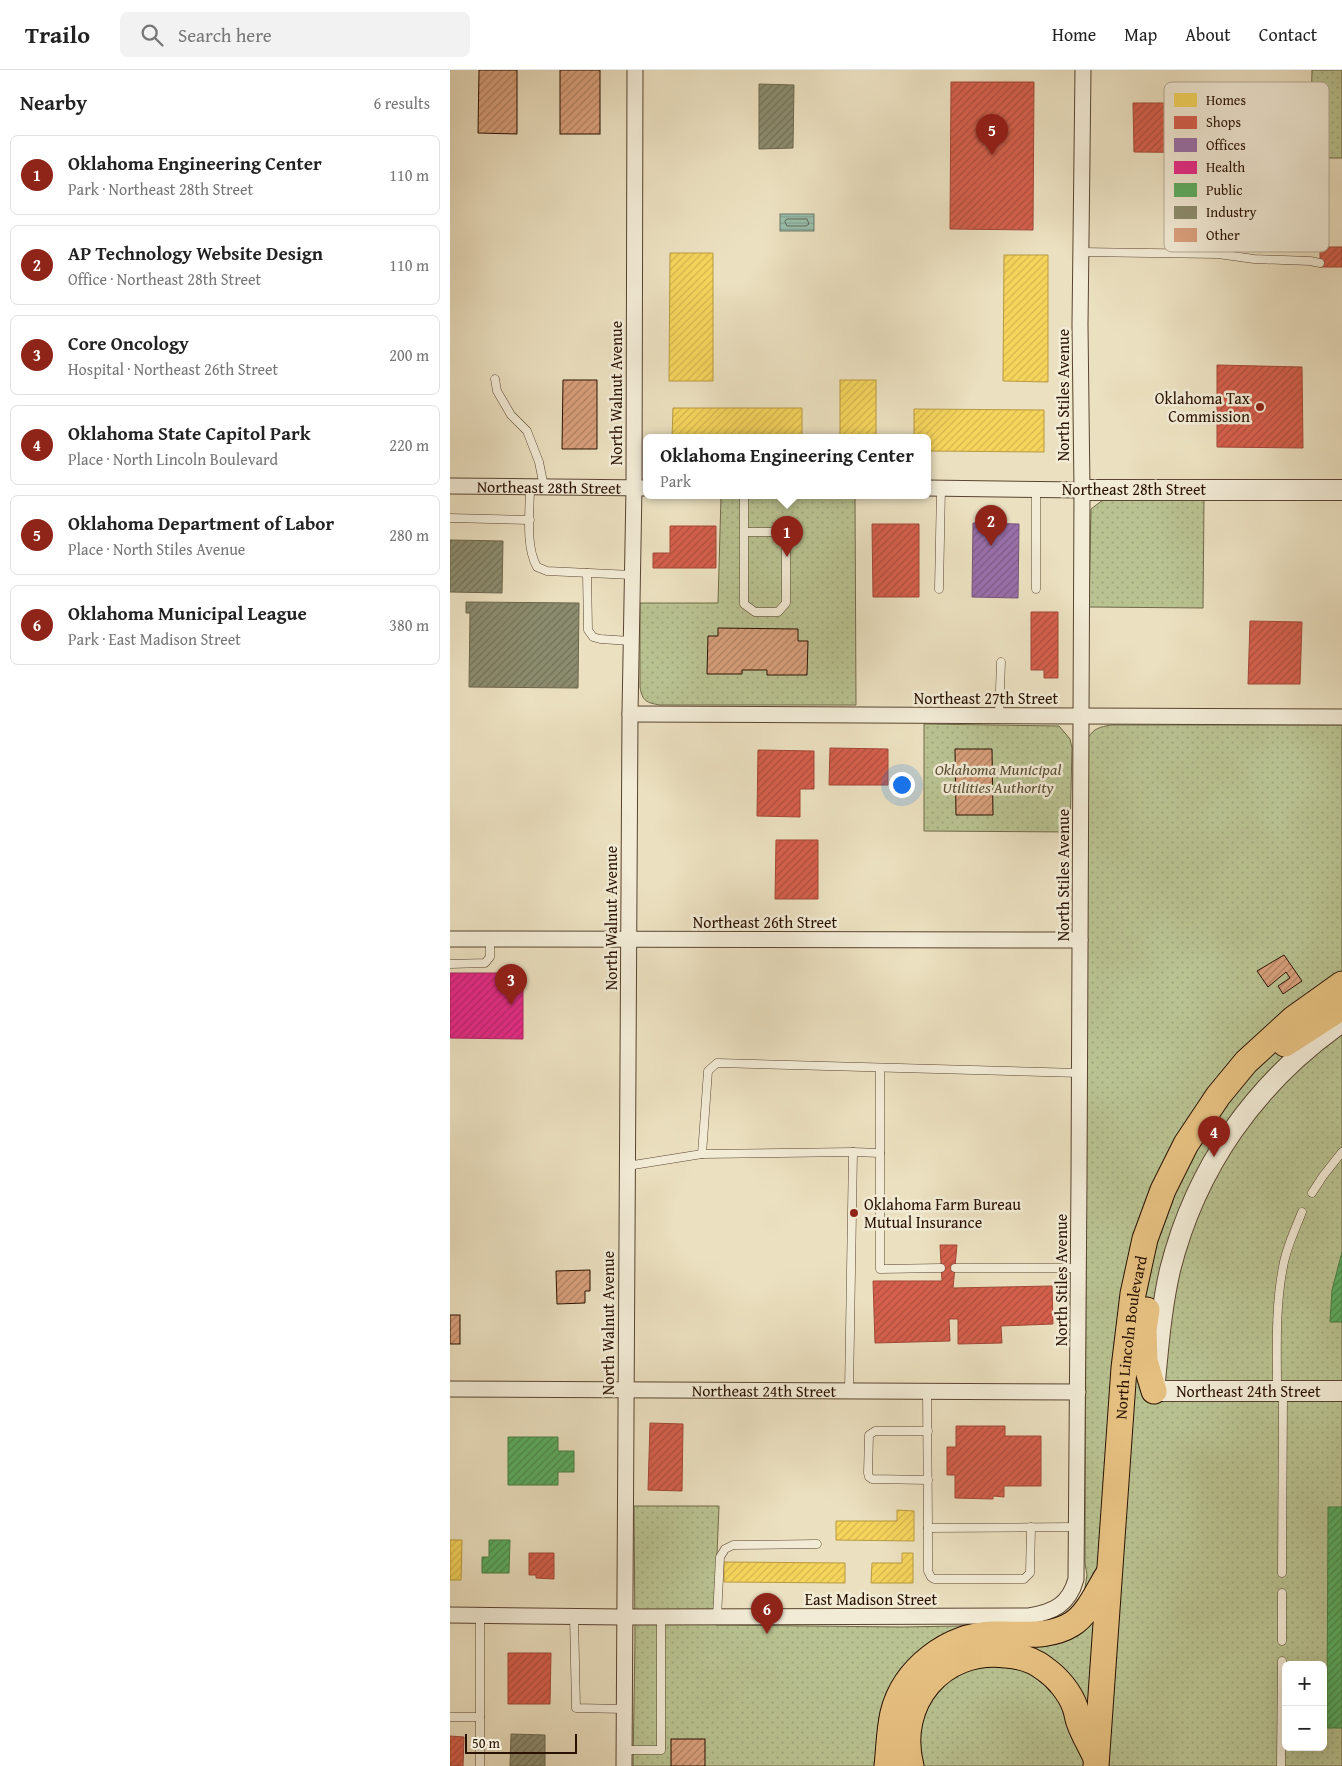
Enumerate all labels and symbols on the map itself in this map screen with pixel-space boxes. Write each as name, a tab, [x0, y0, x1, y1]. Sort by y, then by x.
legend	[1164, 82, 1329, 252]
text: Homes	[1206, 90, 1246, 110]
text: Shops	[1206, 112, 1241, 132]
pin: 5	[976, 114, 1008, 155]
text: Offices	[1206, 135, 1246, 155]
text: Health	[1206, 157, 1245, 177]
text: Public	[1206, 180, 1242, 200]
text: Industry	[1206, 202, 1256, 222]
text: Other	[1206, 225, 1240, 245]
street label: North Walnut Avenue	[604, 321, 628, 465]
street label: North Stiles Avenue	[1051, 329, 1075, 461]
place label: Oklahoma Tax Commission	[1155, 386, 1251, 428]
marker: Oklahoma Tax Commission	[1254, 401, 1266, 413]
street label: Northeast 28th Street	[477, 474, 622, 500]
street label: Northeast 28th Street	[1062, 477, 1207, 501]
pin: 2	[975, 505, 1007, 546]
pin: 1	[771, 516, 803, 557]
street label: Northeast 27th Street	[914, 686, 1059, 710]
park label: Oklahoma Municipal Utilities Authority	[935, 757, 1061, 799]
your location	[889, 772, 915, 798]
street label: North Stiles Avenue	[1051, 809, 1075, 941]
street label: North Walnut Avenue	[599, 846, 623, 990]
street label: Northeast 26th Street	[693, 910, 838, 934]
pin: 3	[495, 964, 527, 1005]
pin: 4	[1198, 1116, 1230, 1157]
place label: Oklahoma Farm Bureau Mutual Insurance	[864, 1192, 1021, 1234]
marker: Oklahoma Farm Bureau Mutual Insurance	[848, 1207, 860, 1219]
street label: North Stiles Avenue	[1049, 1214, 1073, 1346]
street label: North Walnut Avenue	[596, 1251, 620, 1395]
street label: North Lincoln Boulevard	[1108, 1253, 1153, 1420]
street label: Northeast 24th Street	[692, 1378, 837, 1403]
street label: Northeast 24th Street	[1176, 1379, 1321, 1403]
street label: East Madison Street	[805, 1587, 938, 1611]
pin: 6	[751, 1593, 783, 1634]
scale bar	[465, 1731, 578, 1754]

